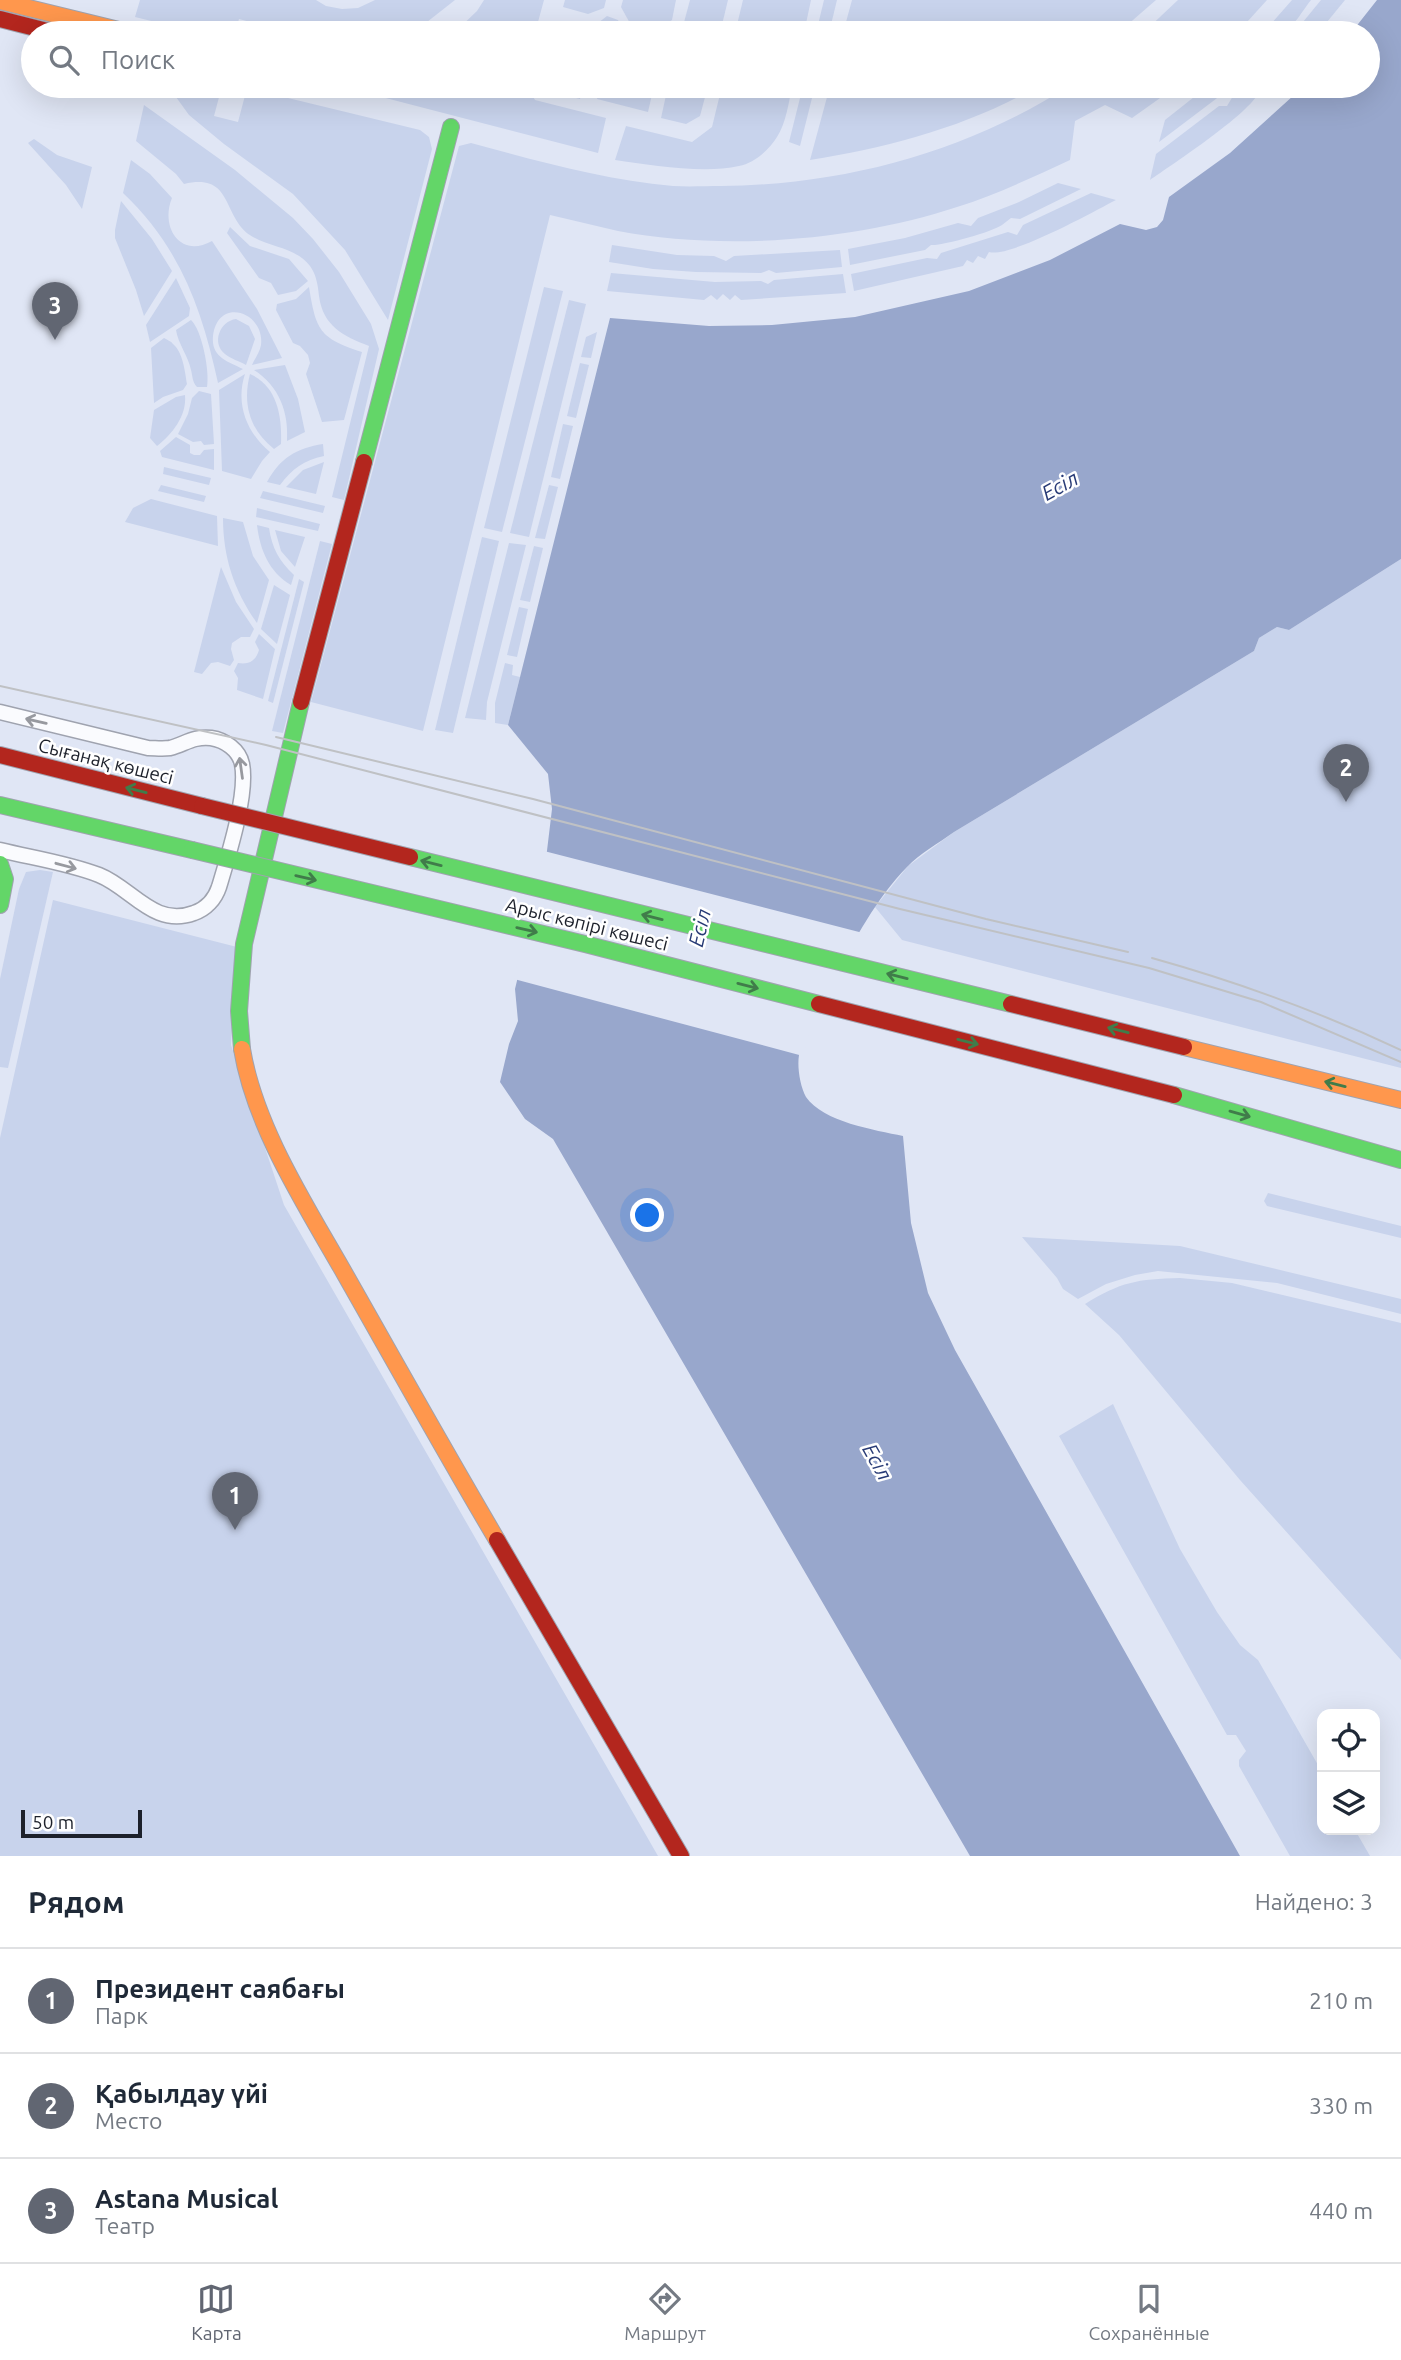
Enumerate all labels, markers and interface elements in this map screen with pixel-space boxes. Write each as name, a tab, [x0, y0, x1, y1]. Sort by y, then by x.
search box	[21, 21, 1380, 98]
icon: search	[45, 41, 83, 79]
text: Поиск	[101, 45, 175, 74]
pin: 3	[32, 282, 78, 340]
water label: Есіл	[1037, 465, 1082, 505]
one-way arrow	[25, 714, 48, 727]
street label: Сығанақ көшесі	[36, 734, 176, 788]
pin: 2	[1323, 744, 1369, 802]
one-way arrow	[234, 757, 247, 780]
one-way arrow	[125, 783, 147, 796]
one-way arrow	[420, 855, 443, 869]
one-way arrow	[55, 860, 77, 873]
one-way arrow	[294, 871, 317, 885]
street label: Арыс көпірі көшесі	[503, 893, 671, 955]
water label: Есіл	[683, 906, 715, 949]
one-way arrow	[641, 909, 664, 923]
one-way arrow	[515, 924, 538, 937]
one-way arrow	[886, 969, 909, 983]
one-way arrow	[736, 980, 759, 993]
one-way arrow	[1107, 1023, 1130, 1037]
one-way arrow	[956, 1036, 979, 1049]
one-way arrow	[1324, 1077, 1347, 1090]
one-way arrow	[1228, 1108, 1250, 1121]
your location	[630, 1198, 664, 1232]
water label: Есіл	[858, 1439, 898, 1484]
pin: 1	[212, 1472, 258, 1530]
map controls	[1317, 1709, 1380, 1835]
button: locate	[1317, 1709, 1380, 1772]
button: layers	[1317, 1772, 1380, 1835]
scale bar	[21, 1807, 142, 1839]
text: 50 m	[32, 1811, 74, 1833]
text: Рядом	[28, 1885, 124, 1919]
text: Найдено: 3	[1255, 1889, 1373, 1914]
text: Президент саябағы	[95, 1974, 345, 2003]
text: 1	[45, 1988, 57, 2013]
text: 210 m	[1309, 1988, 1373, 2013]
text: Парк	[95, 2003, 148, 2028]
text: Қабылдау үйі	[95, 2079, 268, 2108]
text: 2	[45, 2093, 57, 2118]
text: 330 m	[1309, 2093, 1373, 2118]
text: Место	[95, 2108, 162, 2133]
text: Astana Musical	[95, 2184, 278, 2213]
text: 3	[45, 2198, 57, 2223]
text: 440 m	[1309, 2198, 1373, 2223]
text: Театр	[95, 2213, 155, 2238]
tab: Карта	[191, 2280, 242, 2344]
tab: Маршрут	[624, 2280, 706, 2344]
tab: Сохранённые	[1088, 2280, 1210, 2344]

